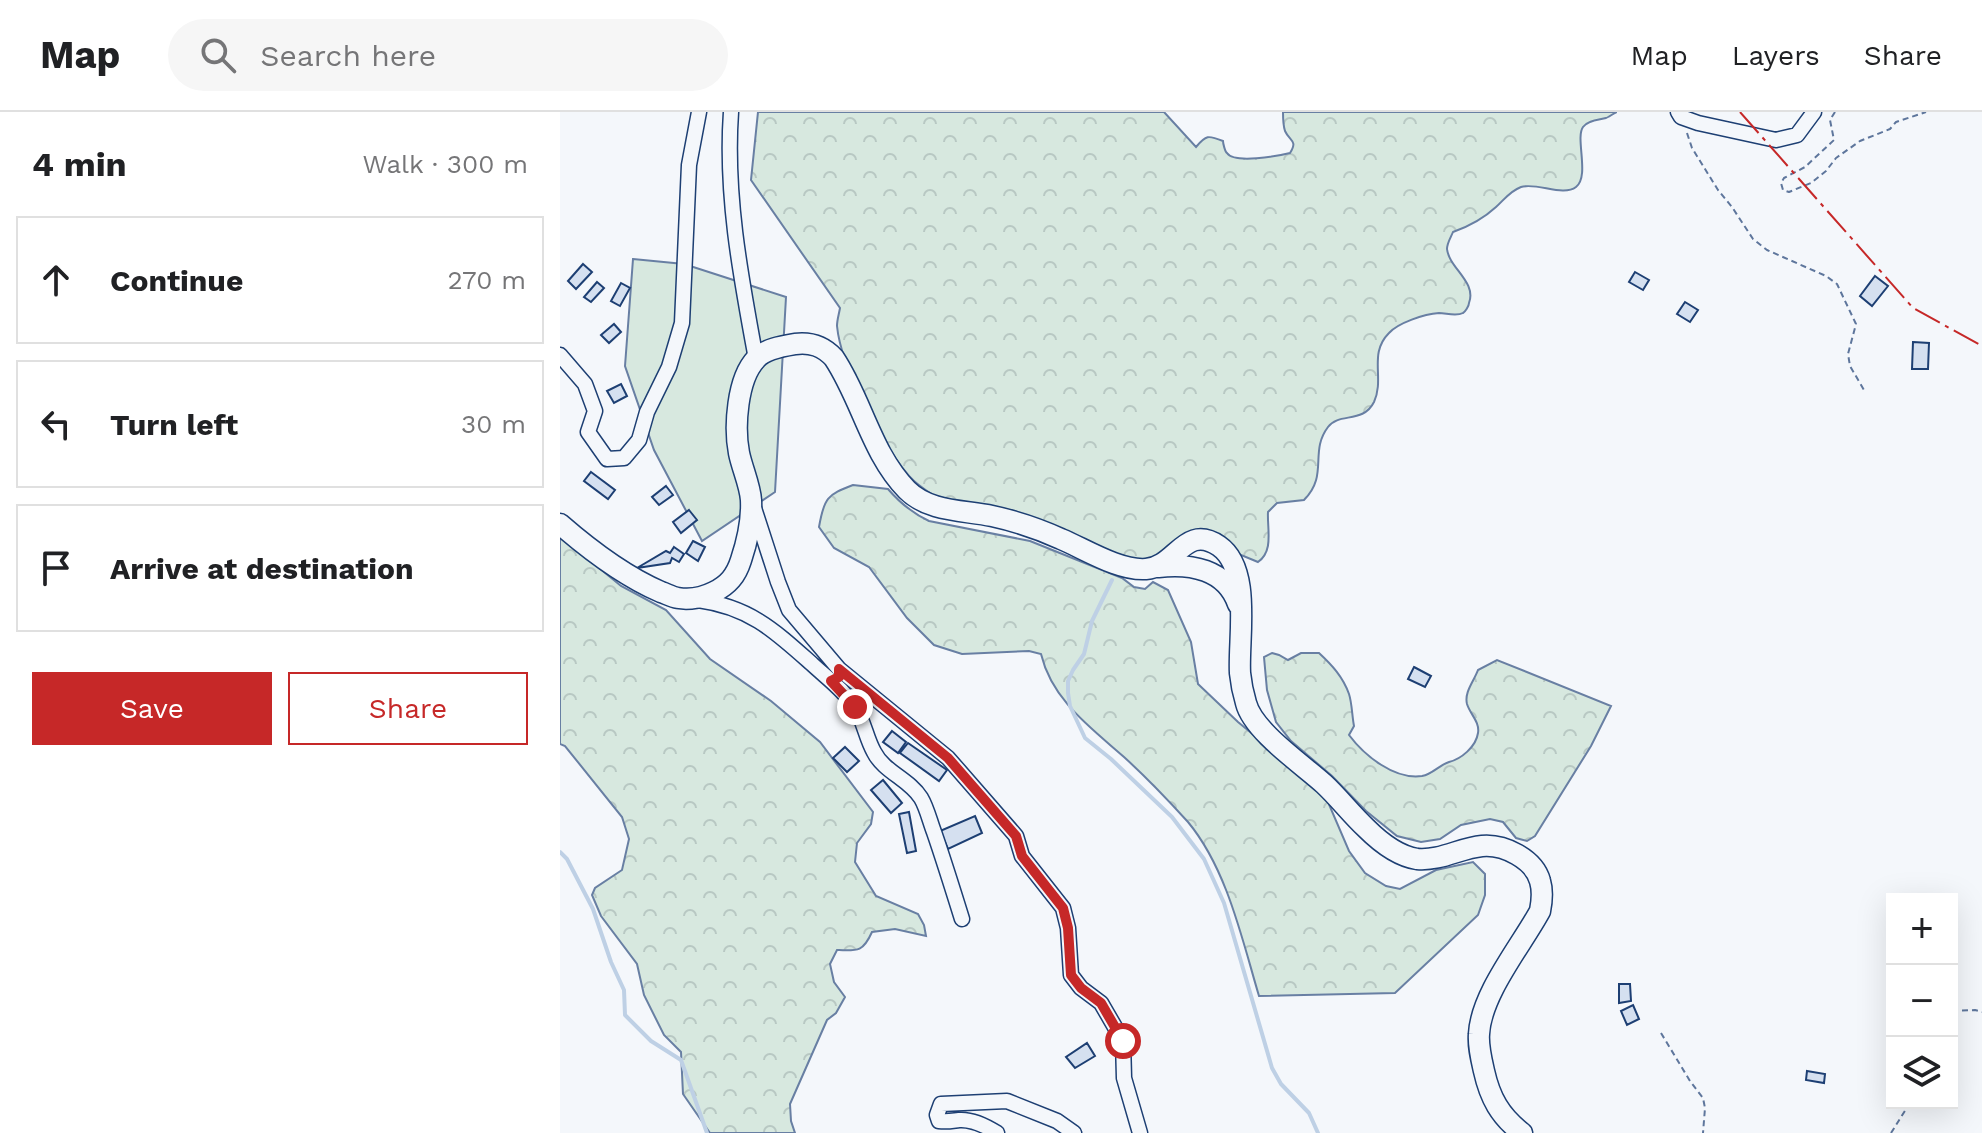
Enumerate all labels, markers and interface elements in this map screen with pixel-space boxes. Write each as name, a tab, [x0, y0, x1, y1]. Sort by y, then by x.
search box	[168, 19, 728, 91]
text: Map	[40, 33, 120, 77]
icon: search	[196, 33, 240, 77]
text: Search here	[260, 38, 436, 73]
text: Map	[1631, 39, 1688, 72]
text: Layers	[1732, 39, 1820, 72]
text: Share	[1864, 39, 1942, 72]
text: 4 min	[32, 144, 127, 184]
text: Walk · 300 m	[362, 149, 528, 179]
icon: ahead	[34, 258, 78, 302]
text: Continue	[110, 263, 243, 298]
text: 270 m	[447, 265, 526, 295]
icon: left	[34, 402, 78, 446]
text: Turn left	[110, 407, 238, 442]
text: 30 m	[461, 409, 526, 439]
icon: arrive	[34, 546, 78, 590]
text: Arrive at destination	[110, 551, 414, 586]
button: Save	[32, 672, 272, 745]
button: Share	[288, 672, 528, 745]
route end	[837, 689, 873, 725]
map controls	[1886, 893, 1958, 1109]
button: +	[1886, 893, 1958, 965]
button: −	[1886, 965, 1958, 1037]
route start	[1105, 1023, 1141, 1059]
button: layers	[1886, 1037, 1958, 1109]

